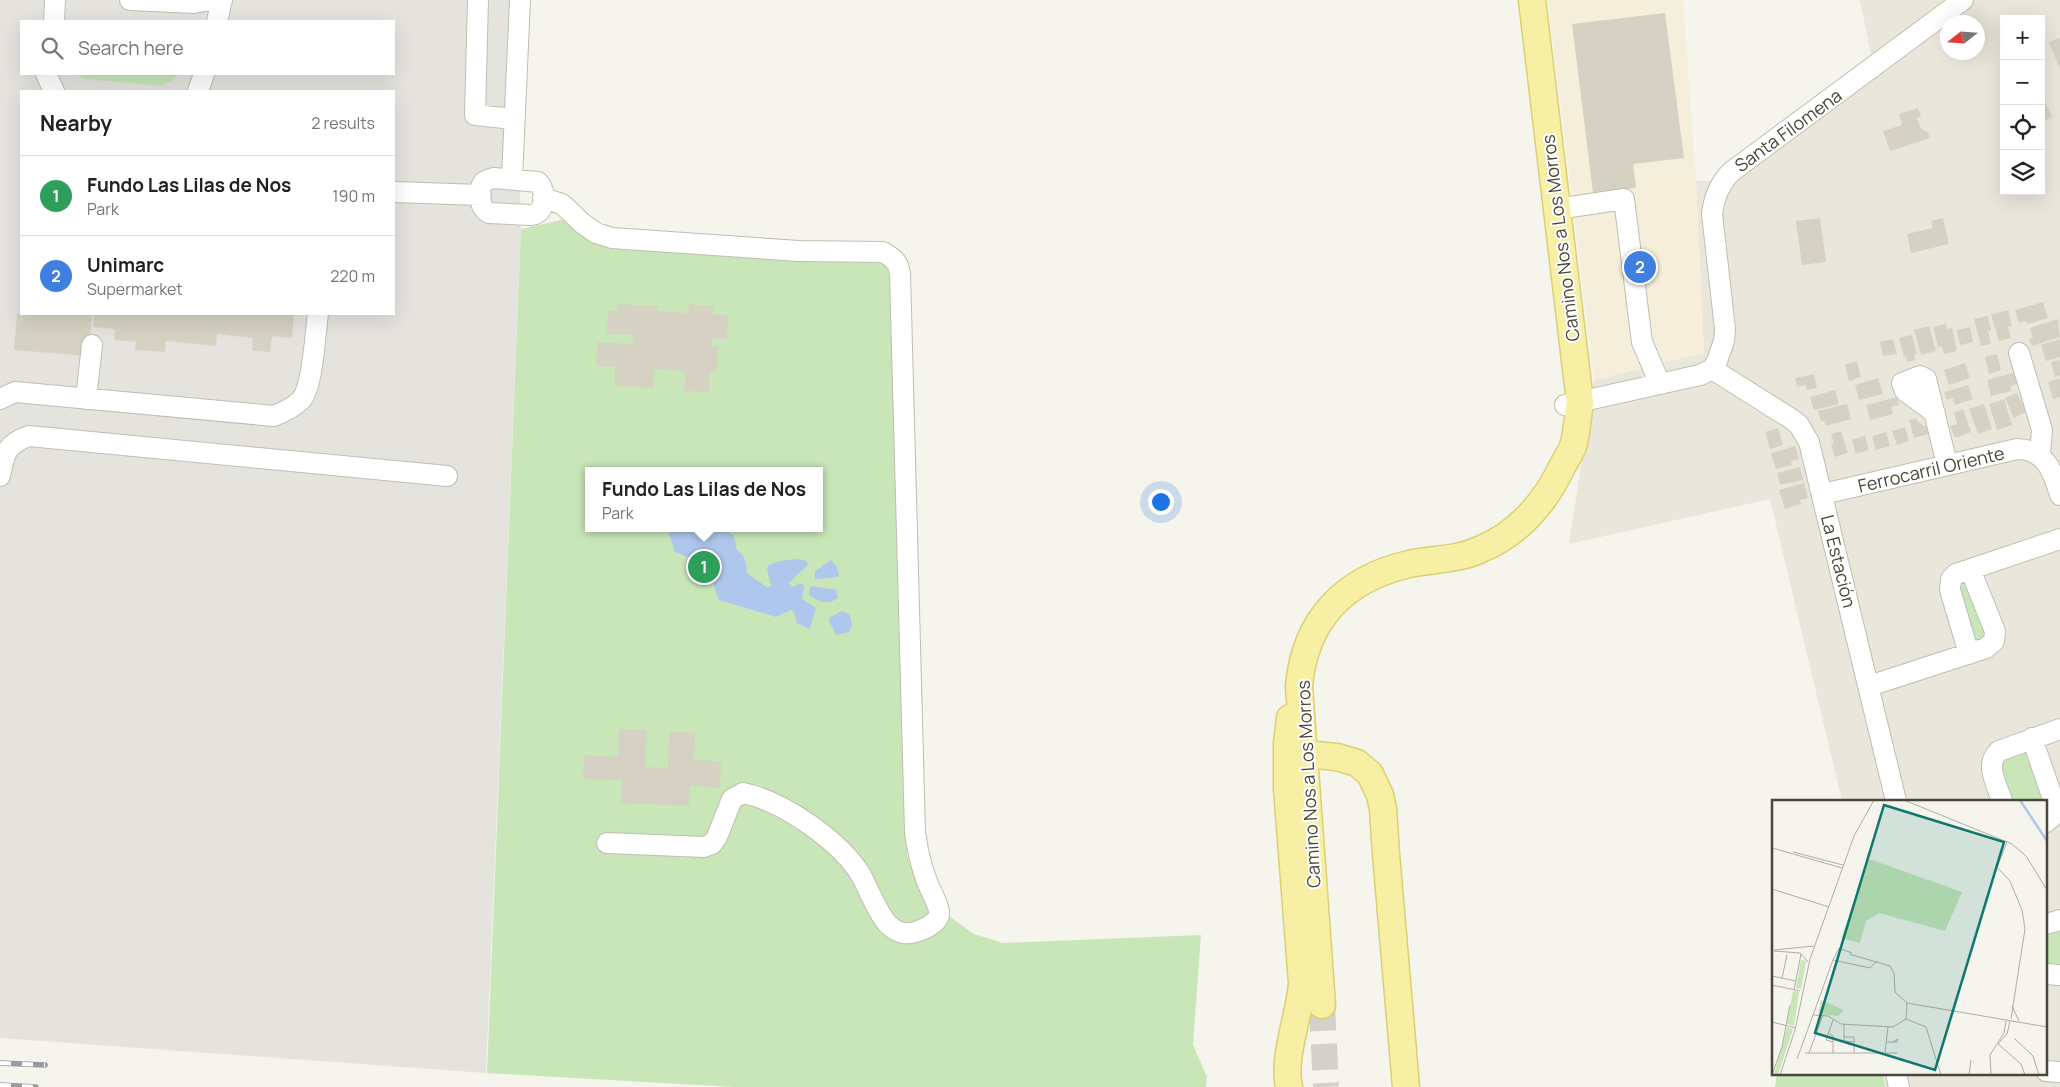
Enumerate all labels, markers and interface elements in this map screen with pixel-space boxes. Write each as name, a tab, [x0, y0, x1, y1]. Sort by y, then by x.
north arrow	[1940, 15, 1985, 60]
map controls	[2000, 15, 2045, 195]
button: +	[2000, 15, 2045, 60]
search box	[20, 20, 395, 75]
icon: search	[38, 34, 66, 62]
text: Search here	[78, 35, 184, 61]
button: −	[2000, 60, 2045, 105]
street label: Santa Filomena	[1730, 83, 1846, 177]
button: locate	[2000, 105, 2045, 150]
text: Nearby	[40, 109, 112, 137]
text: 2 results	[311, 112, 375, 134]
street label: Camino Nos a Los Morros	[1535, 133, 1585, 343]
button: layers	[2000, 150, 2045, 195]
text: Fundo Las Lilas de Nos	[87, 172, 291, 198]
text: 1	[52, 185, 60, 207]
text: 190 m	[332, 185, 375, 207]
text: Park	[87, 198, 119, 220]
pin: 2	[1624, 248, 1656, 286]
text: Unimarc	[87, 252, 164, 278]
text: 2	[51, 265, 61, 287]
text: 220 m	[330, 265, 375, 287]
text: Supermarket	[87, 278, 183, 300]
street label: Ferrocarril Oriente	[1855, 440, 2007, 498]
popup	[585, 467, 823, 532]
text: Fundo Las Lilas de Nos	[602, 476, 806, 502]
your location	[1148, 489, 1174, 515]
text: Park	[602, 502, 634, 524]
street label: La Estación	[1816, 512, 1862, 610]
pin: 1	[688, 548, 720, 586]
street label: Camino Nos a Los Morros	[1291, 679, 1325, 889]
inset map	[1772, 800, 2048, 1074]

